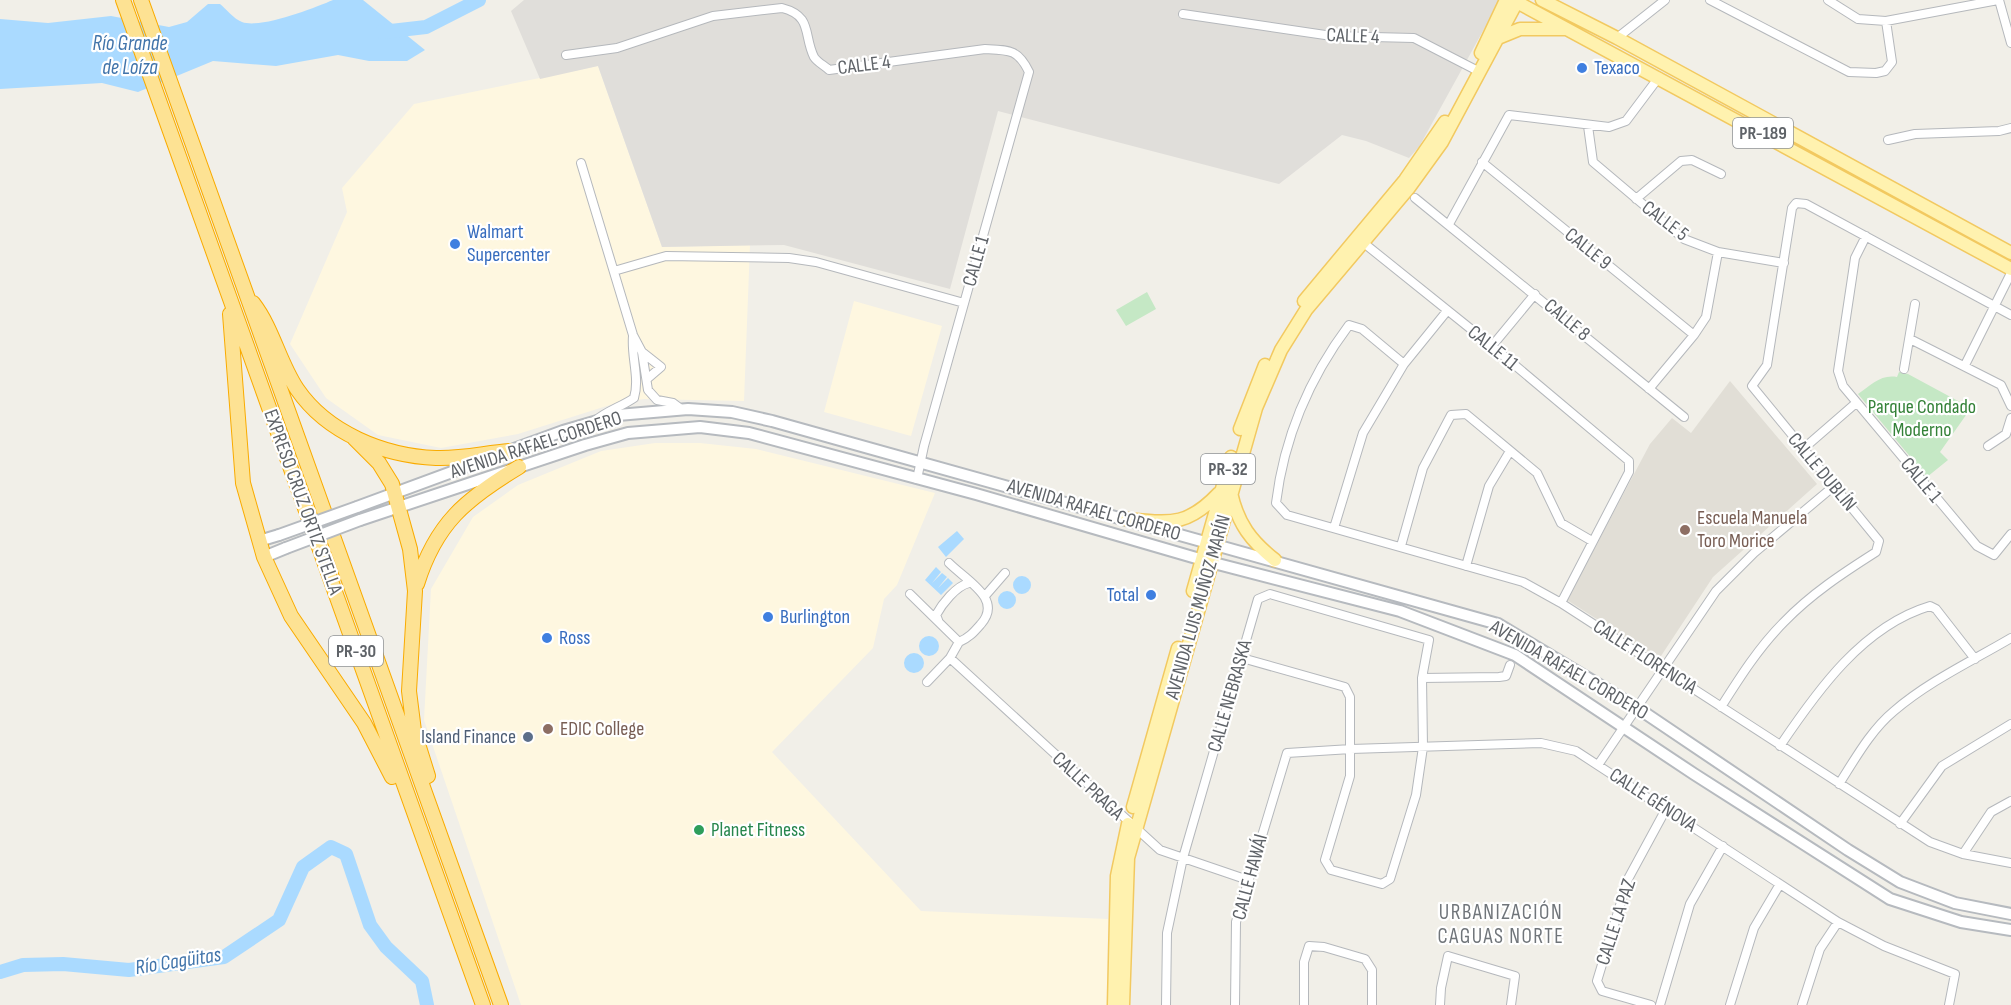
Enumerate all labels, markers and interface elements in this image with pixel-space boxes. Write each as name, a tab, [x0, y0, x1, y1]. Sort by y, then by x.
street label: CALLE 4	[1326, 23, 1380, 49]
water label: Río Grande de Loíza	[92, 31, 168, 80]
street label: CALLE 4	[836, 50, 892, 80]
place label: Texaco	[1594, 56, 1640, 80]
marker: Texaco	[1575, 61, 1589, 75]
road number: PR-189	[1733, 118, 1793, 148]
street label: CALLE 5	[1637, 196, 1693, 246]
place label: Walmart Supercenter	[467, 220, 550, 267]
street label: CALLE 9	[1560, 223, 1616, 275]
street label: CALLE 1	[957, 233, 995, 289]
marker: Walmart Supercenter	[448, 237, 462, 251]
street label: CALLE 8	[1539, 294, 1595, 346]
street label: CALLE 11	[1463, 320, 1523, 376]
park label: Parque Condado Moderno	[1868, 395, 1976, 442]
street label: EXPRESO CRUZ ORTIZ STELLA	[258, 406, 348, 598]
street label: AVENIDA RAFAEL CORDERO	[446, 406, 625, 484]
street label: CALLE DUBLÍN	[1782, 428, 1862, 516]
street label: CALLE 1	[1895, 453, 1947, 507]
road number: PR-32	[1201, 454, 1255, 484]
street label: AVENIDA RAFAEL CORDERO	[1004, 474, 1183, 546]
place label: Escuela Manuela Toro Morice	[1697, 506, 1807, 553]
street label: AVENIDA LUIS MUÑOZ MARÍN	[1160, 512, 1236, 703]
marker: Escuela Manuela Toro Morice	[1678, 523, 1692, 537]
place label: Total	[1106, 583, 1139, 607]
marker: Total	[1144, 588, 1158, 602]
place label: Burlington	[780, 605, 850, 629]
marker: Burlington	[761, 610, 775, 624]
street label: AVENIDA RAFAEL CORDERO	[1485, 614, 1653, 725]
street label: CALLE FLORENCIA	[1588, 614, 1702, 700]
place label: Ross	[559, 626, 590, 650]
marker: Ross	[540, 631, 554, 645]
road number: PR-30	[329, 636, 383, 666]
street label: CALLE NEBRASKA	[1203, 637, 1258, 755]
place label: EDIC College	[560, 717, 644, 741]
marker: EDIC College	[541, 722, 555, 736]
place label: Island Finance	[421, 725, 516, 749]
marker: Island Finance	[521, 730, 535, 744]
street label: CALLE PRAGA	[1047, 747, 1129, 825]
street label: CALLE GÉNOVA	[1605, 763, 1702, 837]
place label: Planet Fitness	[711, 818, 805, 842]
marker: Planet Fitness	[692, 823, 706, 837]
street label: CALLE HAWÁI	[1227, 831, 1273, 923]
street label: CALLE LA PAZ	[1591, 876, 1641, 968]
district label: URBANIZACIÓN CAGUAS NORTE	[1438, 900, 1564, 949]
water label: Río Cagüitas	[133, 942, 223, 980]

